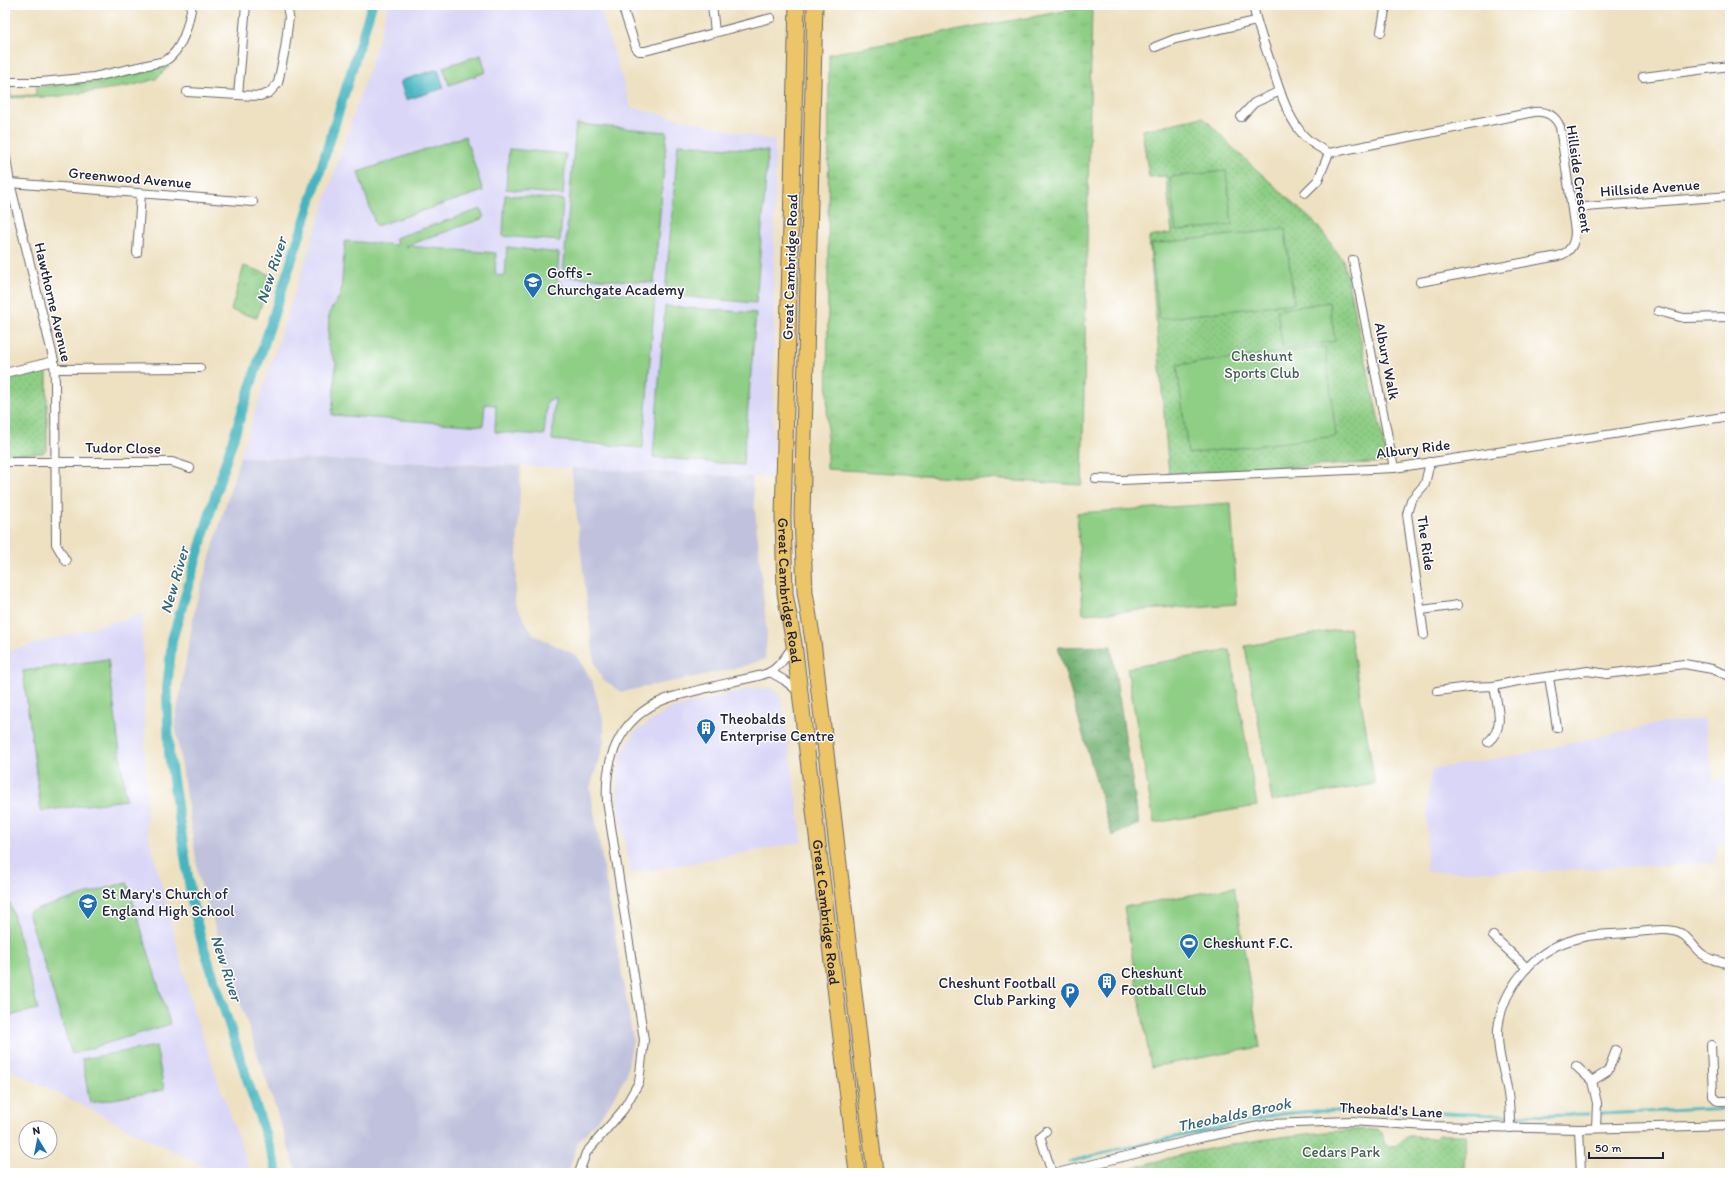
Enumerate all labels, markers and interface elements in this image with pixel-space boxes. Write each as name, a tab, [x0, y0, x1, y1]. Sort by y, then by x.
street label: Hillside Crescent	[1562, 124, 1596, 235]
street label: Greenwood Avenue	[68, 164, 192, 192]
street label: Hillside Avenue	[1600, 176, 1700, 200]
street label: Great Cambridge Road	[778, 194, 802, 340]
water label: New River	[252, 233, 292, 306]
street label: Hawthorne Avenue	[31, 241, 75, 363]
place label: Goffs - Churchgate Academy	[547, 264, 684, 299]
school or university icon: Goffs - Churchgate Academy	[522, 271, 544, 299]
street label: Albury Walk	[1371, 321, 1403, 401]
park label: Cheshunt Sports Club	[1224, 347, 1300, 382]
street label: Albury Ride	[1375, 436, 1451, 462]
street label: Tudor Close	[85, 438, 161, 458]
street label: The Ride	[1413, 514, 1439, 572]
street label: Great Cambridge Road	[774, 517, 805, 664]
water label: New River	[156, 543, 193, 616]
place label: Theobalds Enterprise Centre	[720, 710, 834, 745]
building icon: Theobalds Enterprise Centre	[695, 717, 717, 745]
street label: Great Cambridge Road	[809, 838, 844, 986]
place label: St Mary's Church of England High School	[102, 885, 235, 920]
school or university icon: St Mary's Church of England High School	[77, 892, 99, 920]
sports icon: Cheshunt F.C.	[1178, 932, 1200, 960]
water label: New River	[207, 933, 247, 1005]
place label: Cheshunt F.C.	[1203, 934, 1293, 952]
place label: Cheshunt Football Club	[1121, 964, 1207, 999]
building icon: Cheshunt Football Club	[1096, 971, 1118, 999]
place label: Cheshunt Football Club Parking	[939, 974, 1057, 1009]
parking icon: Cheshunt Football Club Parking	[1059, 981, 1081, 1009]
water label: Theobalds Brook	[1176, 1093, 1293, 1136]
street label: Theobald's Lane	[1339, 1098, 1443, 1122]
north arrow	[18, 1120, 58, 1160]
text: N	[32, 1124, 41, 1138]
scale bar	[1589, 1134, 1663, 1160]
text: 50 m	[1595, 1141, 1621, 1155]
park label: Cedars Park	[1302, 1143, 1380, 1161]

